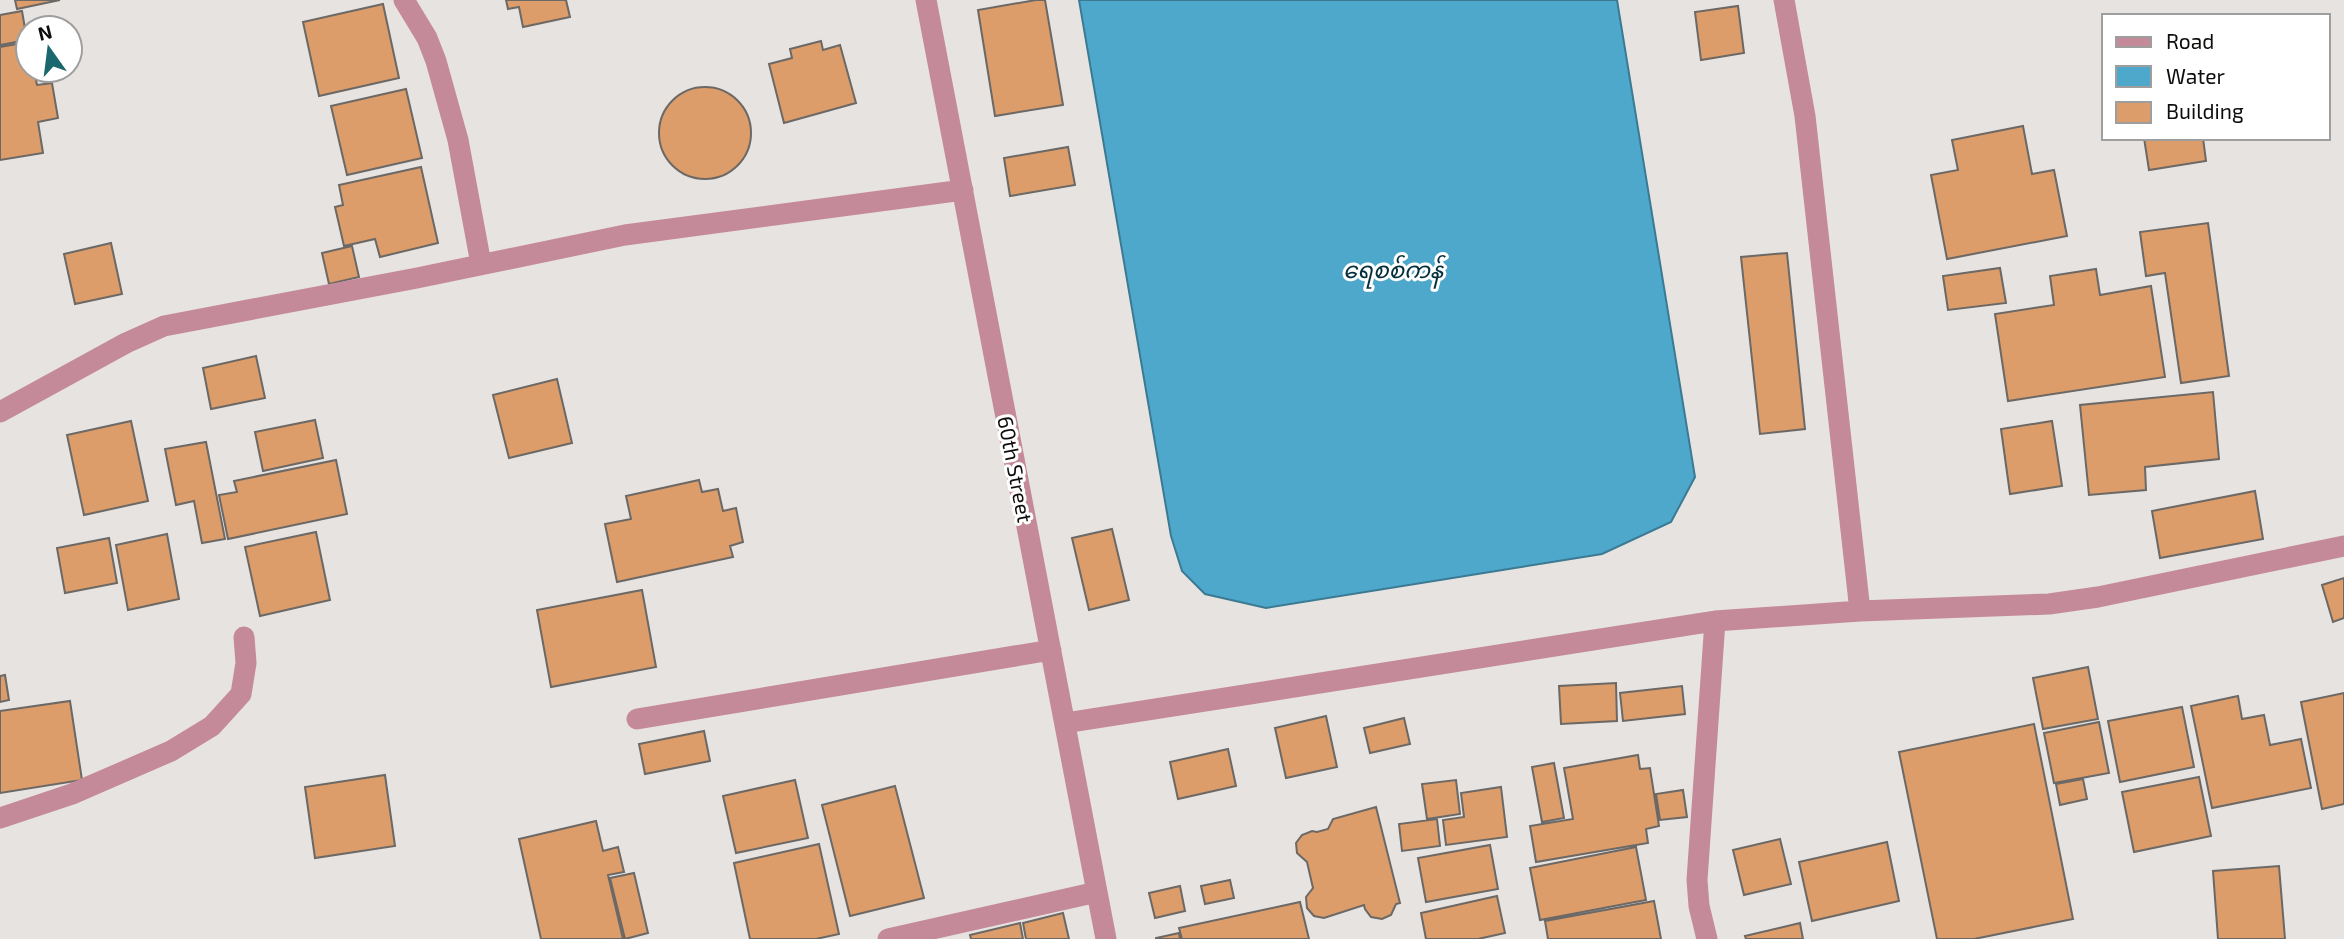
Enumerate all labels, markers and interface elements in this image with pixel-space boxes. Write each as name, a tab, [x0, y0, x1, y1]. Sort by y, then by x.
north arrow	[14, 14, 84, 84]
legend	[2102, 14, 2330, 140]
text: N	[35, 19, 54, 45]
text: Road	[2166, 28, 2214, 53]
text: Water	[2166, 63, 2225, 88]
text: Building	[2166, 98, 2244, 123]
water label: ရေစစ်ကန်	[1343, 254, 1446, 289]
street label: 60th Street	[993, 414, 1039, 524]

